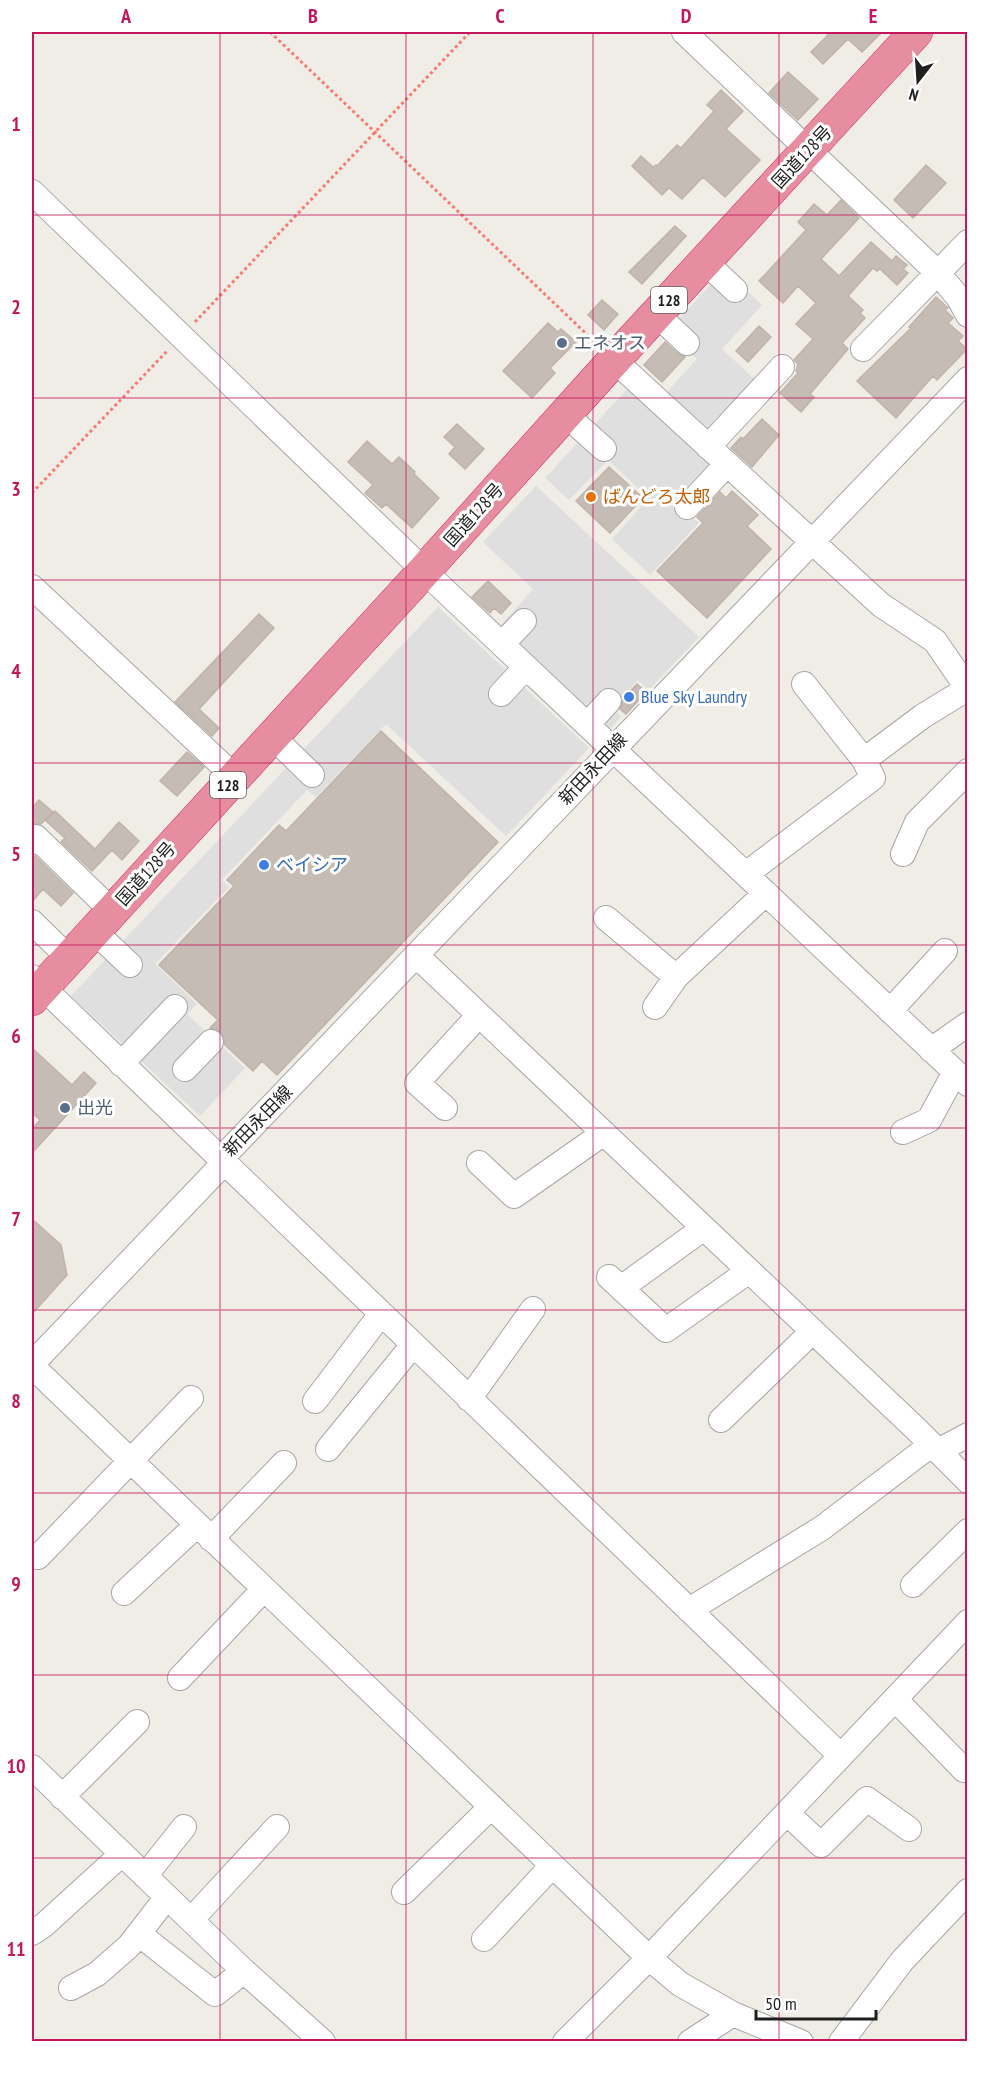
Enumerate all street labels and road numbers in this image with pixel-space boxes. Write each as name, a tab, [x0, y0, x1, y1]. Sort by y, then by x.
street label: 国道128号	[767, 120, 837, 193]
road number: 128	[651, 287, 687, 313]
street label: 国道128号	[439, 478, 508, 551]
street label: 新田永田線	[554, 728, 632, 809]
road number: 128	[210, 772, 246, 798]
street label: 国道128号	[111, 837, 180, 910]
street label: 新田永田線	[218, 1080, 297, 1161]

